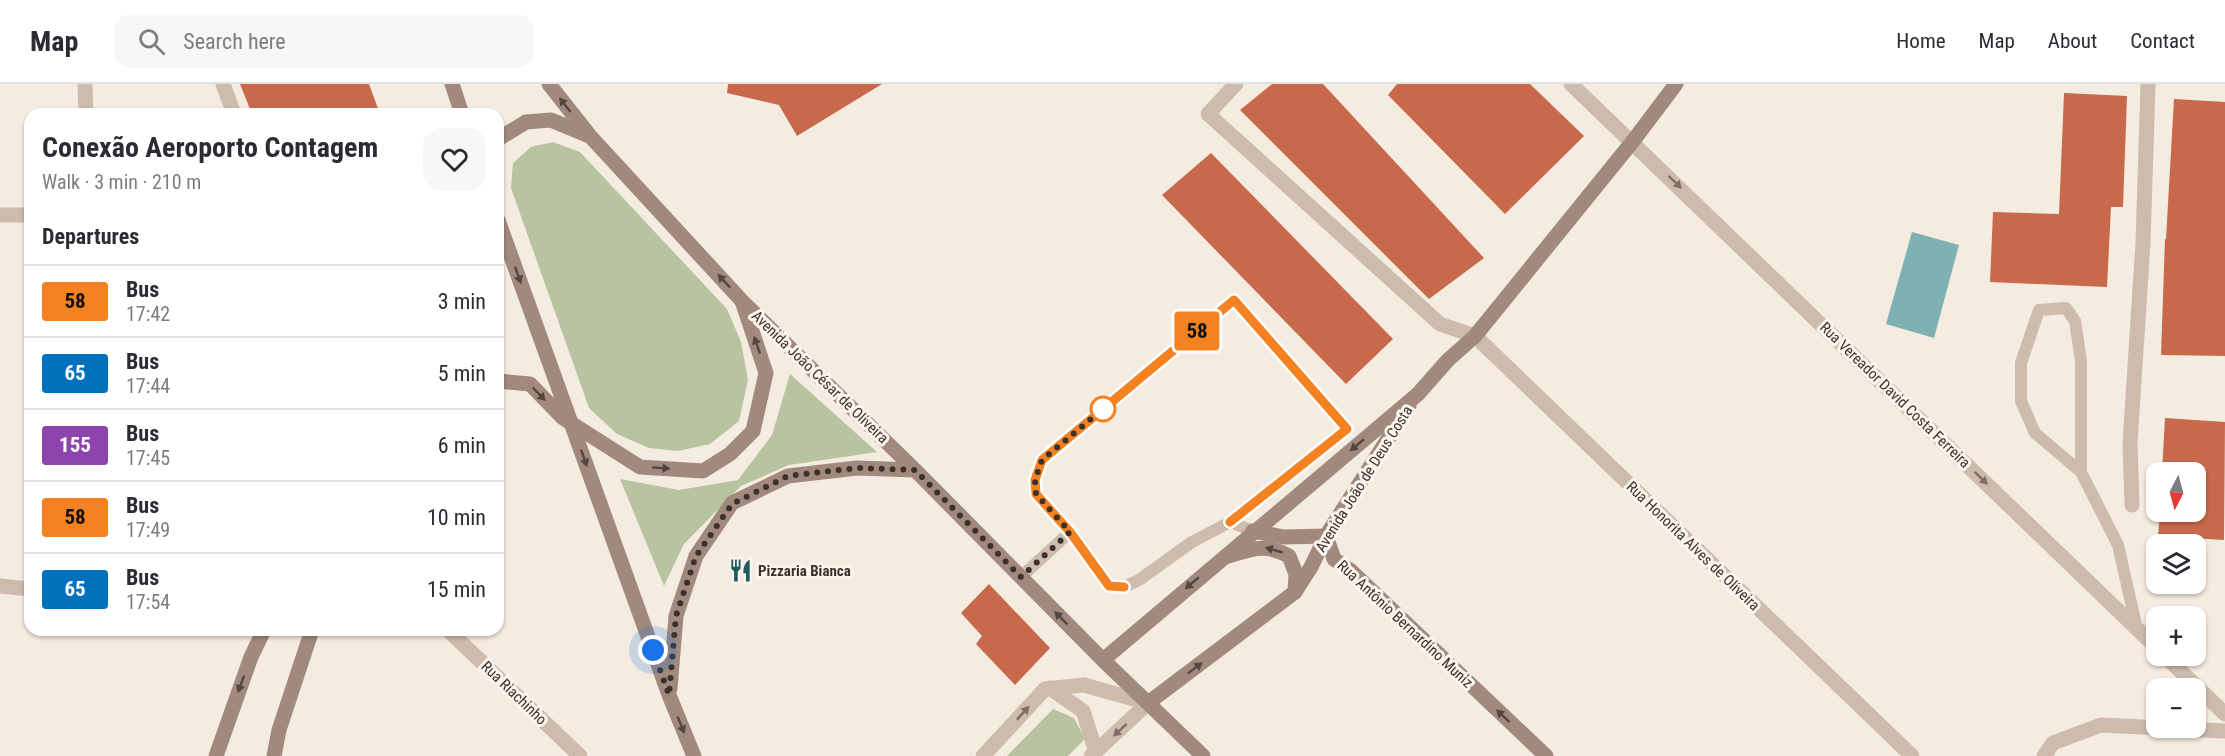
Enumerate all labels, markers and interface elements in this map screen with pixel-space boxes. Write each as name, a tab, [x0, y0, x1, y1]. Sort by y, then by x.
search box	[114, 14, 534, 68]
text: Map	[30, 25, 78, 58]
icon: search	[135, 25, 168, 58]
text: Search here	[183, 29, 286, 54]
text: Home	[1896, 29, 1946, 53]
text: Map	[1979, 29, 2015, 53]
text: About	[2048, 29, 2097, 53]
text: Contact	[2130, 29, 2195, 53]
one-way arrow	[559, 97, 572, 113]
button: heart	[423, 128, 486, 191]
text: Conexão Aeroporto Contagem	[42, 131, 378, 164]
text: Walk · 3 min · 210 m	[42, 170, 201, 194]
one-way arrow	[1667, 175, 1682, 189]
text: Departures	[42, 224, 139, 249]
one-way arrow	[514, 266, 523, 284]
one-way arrow	[717, 274, 731, 289]
text: Bus	[126, 277, 159, 302]
text: 58	[64, 289, 86, 313]
text: 3 min	[438, 289, 486, 314]
text: 17:42	[126, 302, 170, 326]
street label: Avenida João César de Oliveira	[748, 307, 892, 447]
line badge: 58	[1170, 312, 1224, 350]
street label: Rua Vereador David Costa Ferreira	[1816, 318, 1974, 472]
text: 58	[1186, 319, 1208, 343]
one-way arrow	[752, 336, 761, 354]
text: Bus	[126, 349, 159, 374]
text: 65	[64, 361, 86, 385]
text: 5 min	[438, 361, 486, 386]
text: 17:44	[126, 374, 170, 398]
one-way arrow	[532, 386, 546, 400]
unlabelled marker	[1090, 396, 1116, 422]
street label: Avenida João de Deus Costa	[1312, 403, 1416, 555]
text: Bus	[126, 421, 159, 446]
text: 155	[59, 433, 91, 457]
text: 6 min	[438, 433, 486, 458]
one-way arrow	[1349, 438, 1364, 450]
text: 17:45	[126, 446, 170, 470]
one-way arrow	[580, 449, 590, 467]
north arrow	[2146, 462, 2206, 522]
map controls	[2146, 462, 2206, 738]
one-way arrow	[652, 463, 671, 473]
one-way arrow	[1974, 471, 1989, 485]
street label: Rua Honorita Alves de Oliveira	[1623, 478, 1763, 614]
text: Bus	[126, 493, 159, 518]
text: 58	[64, 505, 86, 529]
text: 10 min	[427, 505, 486, 530]
text: 17:49	[126, 518, 170, 542]
button: layers	[2146, 534, 2206, 594]
one-way arrow	[1265, 545, 1283, 554]
street label: Rua Antônio Bernardino Muniz	[1333, 556, 1477, 692]
restaurant icon: Pizzaria Bianca	[727, 558, 753, 584]
place label: Pizzaria Bianca	[758, 562, 851, 580]
text: Bus	[126, 565, 159, 590]
one-way arrow	[1185, 576, 1200, 589]
text: 65	[64, 577, 86, 601]
text: 15 min	[427, 577, 486, 602]
text: 17:54	[126, 590, 170, 614]
button: +	[2146, 606, 2206, 666]
one-way arrow	[1055, 611, 1069, 625]
your location	[638, 635, 668, 665]
street label: Rua Riachinho	[478, 657, 550, 729]
one-way arrow	[1187, 662, 1203, 674]
one-way arrow	[236, 675, 246, 693]
button: −	[2146, 678, 2206, 738]
one-way arrow	[1016, 706, 1029, 721]
one-way arrow	[1496, 709, 1511, 723]
one-way arrow	[677, 717, 687, 735]
one-way arrow	[1113, 722, 1127, 736]

